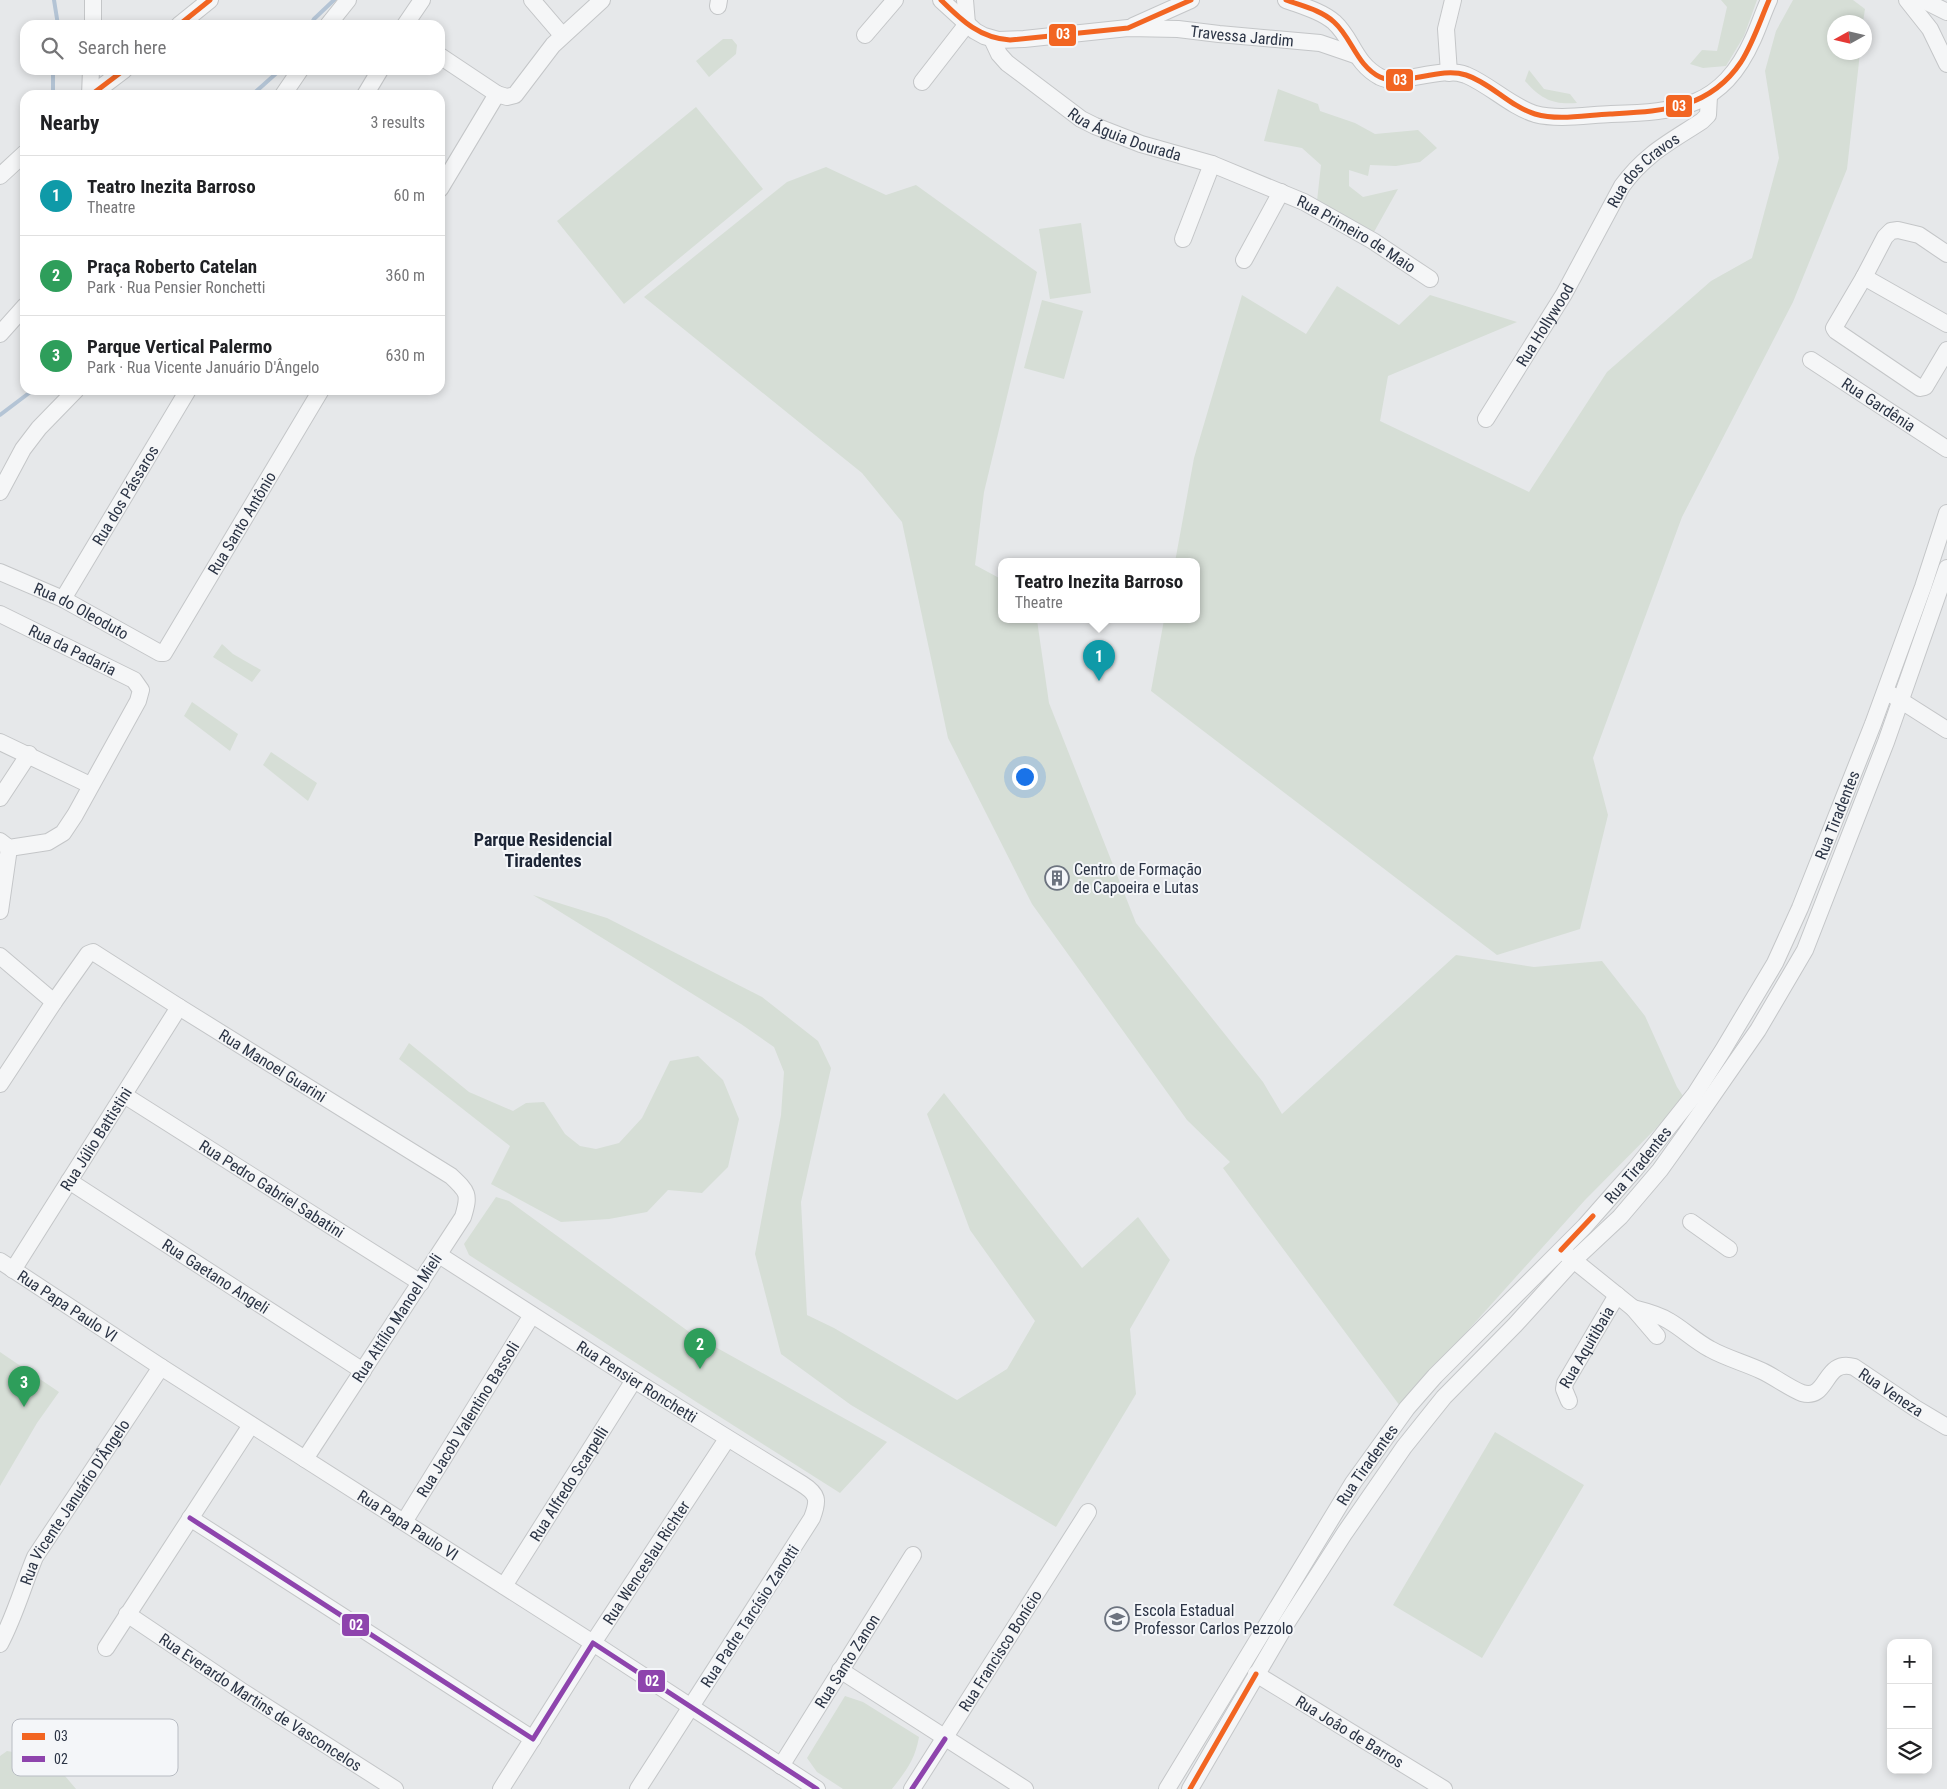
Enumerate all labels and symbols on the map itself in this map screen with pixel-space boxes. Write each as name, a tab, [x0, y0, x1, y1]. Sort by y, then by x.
north arrow	[1827, 15, 1872, 60]
street label: Travessa Jardim	[1189, 21, 1295, 50]
line badge: 03	[1048, 23, 1077, 47]
text: 03	[1056, 26, 1070, 42]
line badge: 03	[1385, 68, 1414, 92]
text: 03	[1393, 72, 1407, 88]
line badge: 03	[1665, 94, 1693, 118]
text: 03	[1672, 98, 1686, 114]
street label: Rua Águia Dourada	[1065, 103, 1184, 164]
street label: Rua dos Cravos	[1603, 129, 1683, 211]
street label: Rua Primeiro de Maio	[1294, 191, 1420, 276]
street label: Rua Hollywood	[1512, 280, 1577, 370]
street label: Rua Gardênia	[1838, 373, 1919, 435]
street label: Rua dos Pássaros	[88, 442, 162, 549]
street label: Rua Santo Antônio	[204, 468, 280, 578]
street label: Rua do Oleoduto	[31, 578, 132, 643]
street label: Rua da Padaria	[26, 620, 120, 679]
pin: 1	[1083, 640, 1115, 681]
your location	[1012, 764, 1038, 790]
street label: Rua Tiradentes	[1811, 768, 1863, 862]
district label: Parque Residencial Tiradentes	[474, 829, 612, 871]
place label: Centro de Formação de Capoeira e Lutas	[1074, 860, 1202, 897]
building icon: Centro de Formação de Capoeira e Lutas	[1044, 865, 1070, 891]
street label: Rua Manoel Guarini	[216, 1025, 330, 1106]
street label: Rua Júlio Battistini	[56, 1084, 135, 1194]
street label: Rua Tiradentes	[1600, 1122, 1675, 1207]
street label: Rua Pedro Gabriel Sabatini	[196, 1136, 348, 1242]
street label: Rua Gaetano Angeli	[159, 1234, 273, 1318]
street label: Rua Attílio Manoel Mieli	[348, 1250, 446, 1386]
street label: Rua Papa Paulo VI	[14, 1266, 121, 1345]
street label: Rua Aquitibaia	[1555, 1303, 1618, 1391]
pin: 2	[684, 1328, 716, 1369]
street label: Rua Pensier Ronchetti	[573, 1336, 701, 1426]
street label: Rua Jacob Valentino Bassoli	[412, 1338, 523, 1500]
street label: Rua Veneza	[1855, 1364, 1927, 1420]
pin: 3	[8, 1366, 40, 1407]
street label: Rua Vicente Januário D'Ângelo	[16, 1415, 133, 1588]
street label: Rua Tiradentes	[1332, 1421, 1402, 1509]
street label: Rua Alfredo Scarpelli	[525, 1423, 612, 1545]
street label: Rua Papa Paulo VI	[354, 1486, 462, 1564]
street label: Rua Wenceslau Richter	[598, 1497, 694, 1628]
street label: Rua Padre Tarcísio Zanotti	[697, 1541, 803, 1691]
street label: Rua Francisco Bonício	[954, 1586, 1045, 1715]
place label: Escola Estadual Professor Carlos Pezzolo	[1134, 1601, 1293, 1638]
school or university icon: Escola Estadual Professor Carlos Pezzolo	[1104, 1606, 1130, 1632]
street label: Rua Santo Zanon	[810, 1610, 883, 1711]
line badge: 02	[341, 1613, 370, 1637]
text: 02	[349, 1617, 363, 1633]
street label: Rua Everardo Martins de Vasconcelos	[156, 1629, 366, 1775]
line badge: 02	[637, 1669, 666, 1693]
text: 02	[645, 1673, 659, 1689]
street label: Rua Joâo de Barros	[1292, 1691, 1407, 1772]
legend	[12, 1719, 178, 1776]
text: 03	[54, 1728, 68, 1744]
text: 02	[54, 1751, 68, 1767]

